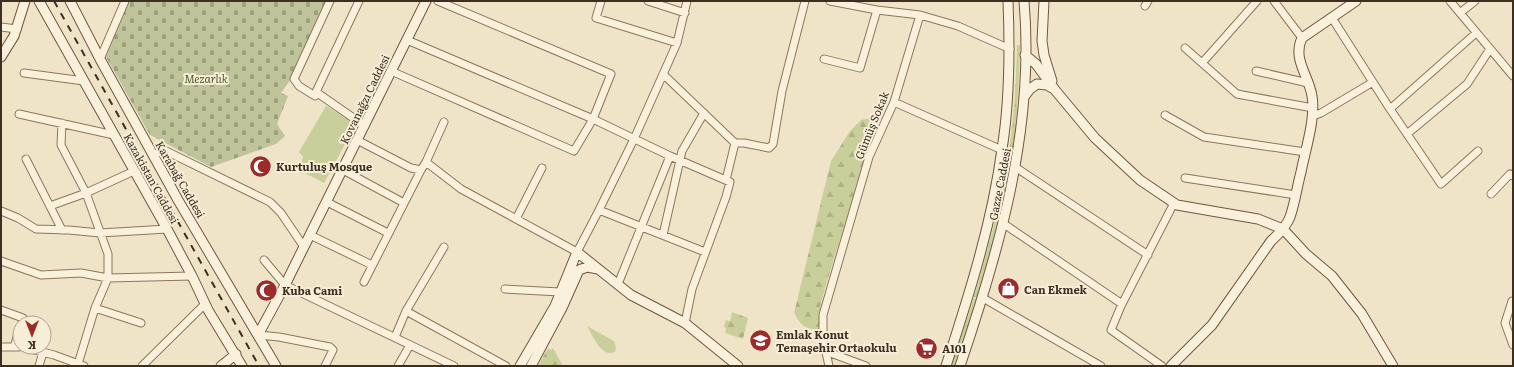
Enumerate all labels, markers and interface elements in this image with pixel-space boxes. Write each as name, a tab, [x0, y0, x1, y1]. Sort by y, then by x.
street label: Kovanağzı Caddesi	[335, 51, 393, 147]
park label: Mezarlık	[184, 70, 228, 86]
street label: Gümüş Sokak	[850, 88, 892, 161]
street label: Kazakistan Caddesi	[121, 130, 184, 226]
street label: Karabağ Caddesi	[152, 138, 210, 221]
street label: Gazze Caddesi	[984, 146, 1014, 222]
mosque icon: Kurtuluş Mosque	[248, 153, 274, 179]
place label: Kurtuluş Mosque	[276, 158, 372, 174]
shop icon: Can Ekmek	[995, 276, 1021, 302]
mosque icon: Kuba Cami	[253, 277, 279, 303]
place label: Can Ekmek	[1024, 281, 1088, 297]
place label: Kuba Cami	[282, 282, 342, 298]
north arrow	[12, 315, 52, 355]
place label: Emlak Konut Temaşehir Ortaokulu	[776, 326, 897, 355]
school or university icon: Emlak Konut Temaşehir Ortaokulu	[748, 327, 774, 353]
supermarket icon: A101	[913, 335, 939, 361]
text: K	[27, 338, 36, 354]
place label: A101	[942, 340, 967, 356]

